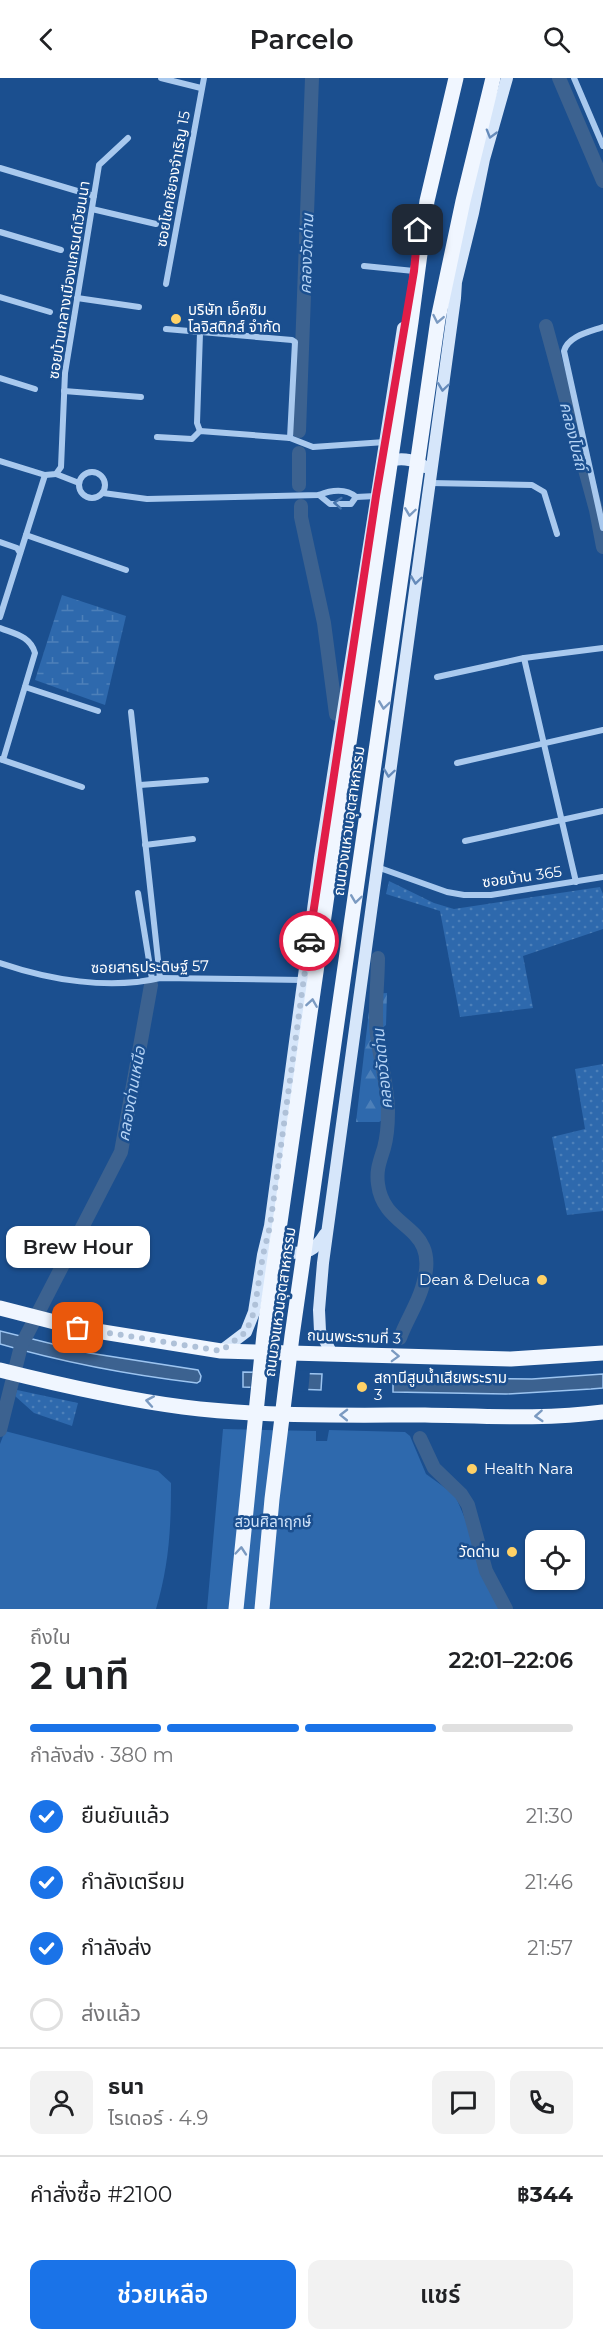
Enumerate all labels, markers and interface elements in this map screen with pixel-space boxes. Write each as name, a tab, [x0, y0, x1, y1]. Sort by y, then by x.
icon: back	[30, 23, 63, 56]
text: Parcelo	[249, 23, 354, 56]
icon: search	[540, 23, 573, 56]
street label: ซอยโชคชัยจงจำเริญ 15	[151, 109, 194, 249]
one-way arrow	[486, 128, 498, 139]
street label: ซอยบ้านกลางเมืองแกรนด์เวียนนา	[43, 179, 94, 380]
pin	[392, 204, 443, 255]
water label: คลองวัดด่าน	[296, 212, 317, 295]
icon: home	[401, 213, 434, 246]
place label: บริษัท เอ็คซิม โลจิสติกส์ จำกัด	[188, 300, 281, 336]
marker: บริษัท เอ็คซิม โลจิสติกส์ จำกัด	[169, 312, 183, 326]
one-way arrow	[432, 314, 445, 324]
one-way arrow	[437, 383, 449, 392]
water label: คลองโบสถ์	[556, 400, 592, 475]
one-way arrow	[333, 497, 343, 510]
one-way arrow	[404, 508, 416, 517]
one-way arrow	[410, 576, 423, 585]
one-way arrow	[378, 701, 390, 710]
street label: ถนนวงแหวนอุตสาหกรรม	[329, 745, 368, 897]
one-way arrow	[384, 769, 396, 778]
street label: ซอยบ้าน 365	[481, 862, 563, 891]
one-way arrow	[351, 894, 363, 903]
courier	[279, 911, 339, 971]
icon: car	[293, 925, 326, 958]
street label: ซอยสาธุประดิษฐ์ 57	[91, 956, 209, 977]
one-way arrow	[306, 999, 318, 1008]
water label: คลองวัดด่าน	[369, 1027, 396, 1110]
water label: คลองด่านเหนือ	[114, 1044, 149, 1143]
callout: Brew Hour	[6, 1226, 150, 1268]
street label: ถนนวงแหวนอุตสาหกรรม	[260, 1226, 299, 1378]
text: Brew Hour	[23, 1235, 133, 1259]
place label: Dean & Deluca	[419, 1270, 530, 1289]
marker: Dean & Deluca	[535, 1273, 549, 1287]
pin	[52, 1302, 103, 1353]
icon: bag	[61, 1311, 94, 1344]
street label: ถนนพระรามที่ 3	[307, 1324, 402, 1348]
one-way arrow	[390, 1350, 399, 1363]
place label: สถานีสูบน้ำเสียพระราม 3	[374, 1367, 507, 1404]
marker: สถานีสูบน้ำเสียพระราม 3	[355, 1380, 369, 1394]
one-way arrow	[145, 1395, 155, 1408]
one-way arrow	[340, 1409, 349, 1421]
one-way arrow	[534, 1409, 544, 1422]
place label: Health Nara	[484, 1459, 573, 1478]
marker: Health Nara	[465, 1462, 479, 1476]
park label: สวนศิลาฤกษ์	[235, 1512, 312, 1531]
map controls	[525, 1530, 585, 1590]
button: locate	[525, 1530, 585, 1590]
place label: วัดด่าน	[459, 1542, 500, 1561]
marker: วัดด่าน	[505, 1545, 519, 1559]
one-way arrow	[234, 1546, 247, 1555]
text: ถึงใน	[30, 1625, 71, 1649]
text: 22:01–22:06	[449, 1647, 573, 1674]
text: 2 นาที	[30, 1651, 129, 1699]
text: กำลังส่ง · 380 m	[30, 1743, 174, 1767]
icon: check	[30, 1800, 63, 1833]
text: ยืนยันแล้ว	[81, 1802, 170, 1829]
text: 21:30	[526, 1804, 573, 1828]
icon: check	[30, 1866, 63, 1899]
text: กำลังเตรียม	[81, 1868, 185, 1895]
text: 21:46	[525, 1870, 573, 1894]
icon: check	[30, 1932, 63, 1965]
text: กำลังส่ง	[81, 1934, 152, 1961]
text: 21:57	[527, 1936, 573, 1960]
text: ส่งแล้ว	[81, 2000, 141, 2027]
button: person	[30, 2071, 93, 2134]
button: chat	[432, 2071, 495, 2134]
button: phone	[510, 2071, 573, 2134]
text: ธนา	[108, 2073, 144, 2100]
text: ไรเดอร์ · 4.9	[108, 2106, 208, 2130]
text: คำสั่งซื้อ #2100	[30, 2181, 172, 2208]
text: ฿344	[517, 2181, 573, 2208]
button: ช่วยเหลือ	[30, 2260, 296, 2329]
button: แชร์	[308, 2260, 573, 2329]

